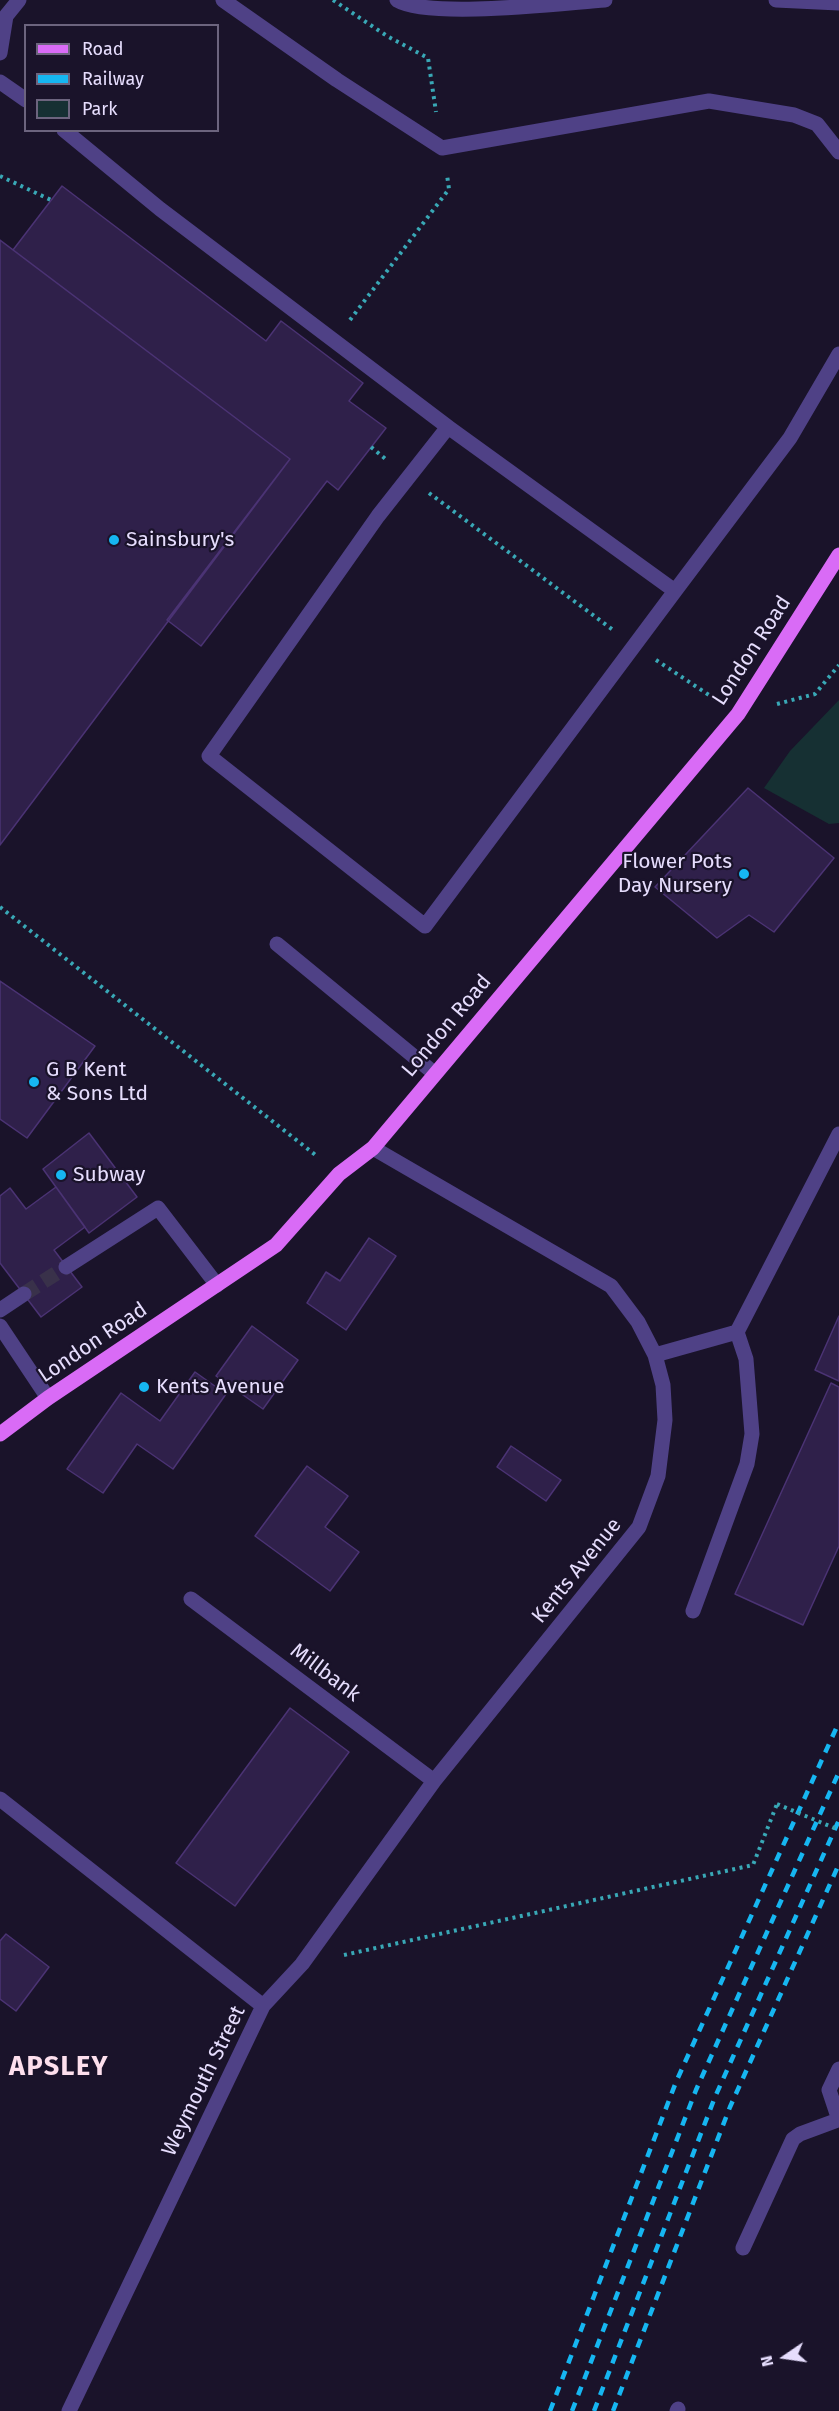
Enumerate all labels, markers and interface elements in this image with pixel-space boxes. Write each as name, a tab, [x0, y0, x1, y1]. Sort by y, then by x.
legend	[24, 24, 219, 132]
text: Road	[82, 38, 124, 60]
text: Railway	[82, 68, 144, 90]
text: Park	[82, 98, 117, 120]
place label: Sainsbury's	[126, 527, 234, 553]
marker: Sainsbury's	[107, 533, 121, 547]
street label: London Road	[707, 591, 797, 711]
place label: Flower Pots Day Nursery	[618, 849, 732, 899]
marker: Flower Pots Day Nursery	[737, 867, 751, 881]
street label: London Road	[397, 970, 497, 1082]
place label: G B Kent & Sons Ltd	[46, 1057, 148, 1107]
marker: G B Kent & Sons Ltd	[27, 1075, 41, 1089]
place label: Subway	[73, 1162, 145, 1188]
marker: Subway	[54, 1168, 68, 1182]
street label: London Road	[34, 1297, 152, 1389]
place label: Kents Avenue	[156, 1374, 284, 1400]
marker: Kents Avenue	[137, 1380, 151, 1394]
street label: Kents Avenue	[527, 1513, 627, 1629]
street label: Millbank	[285, 1638, 365, 1708]
street label: Weymouth Street	[157, 2002, 251, 2160]
district label: APSLEY	[9, 2051, 109, 2083]
north arrow	[755, 2327, 815, 2387]
text: N	[757, 2354, 777, 2368]

